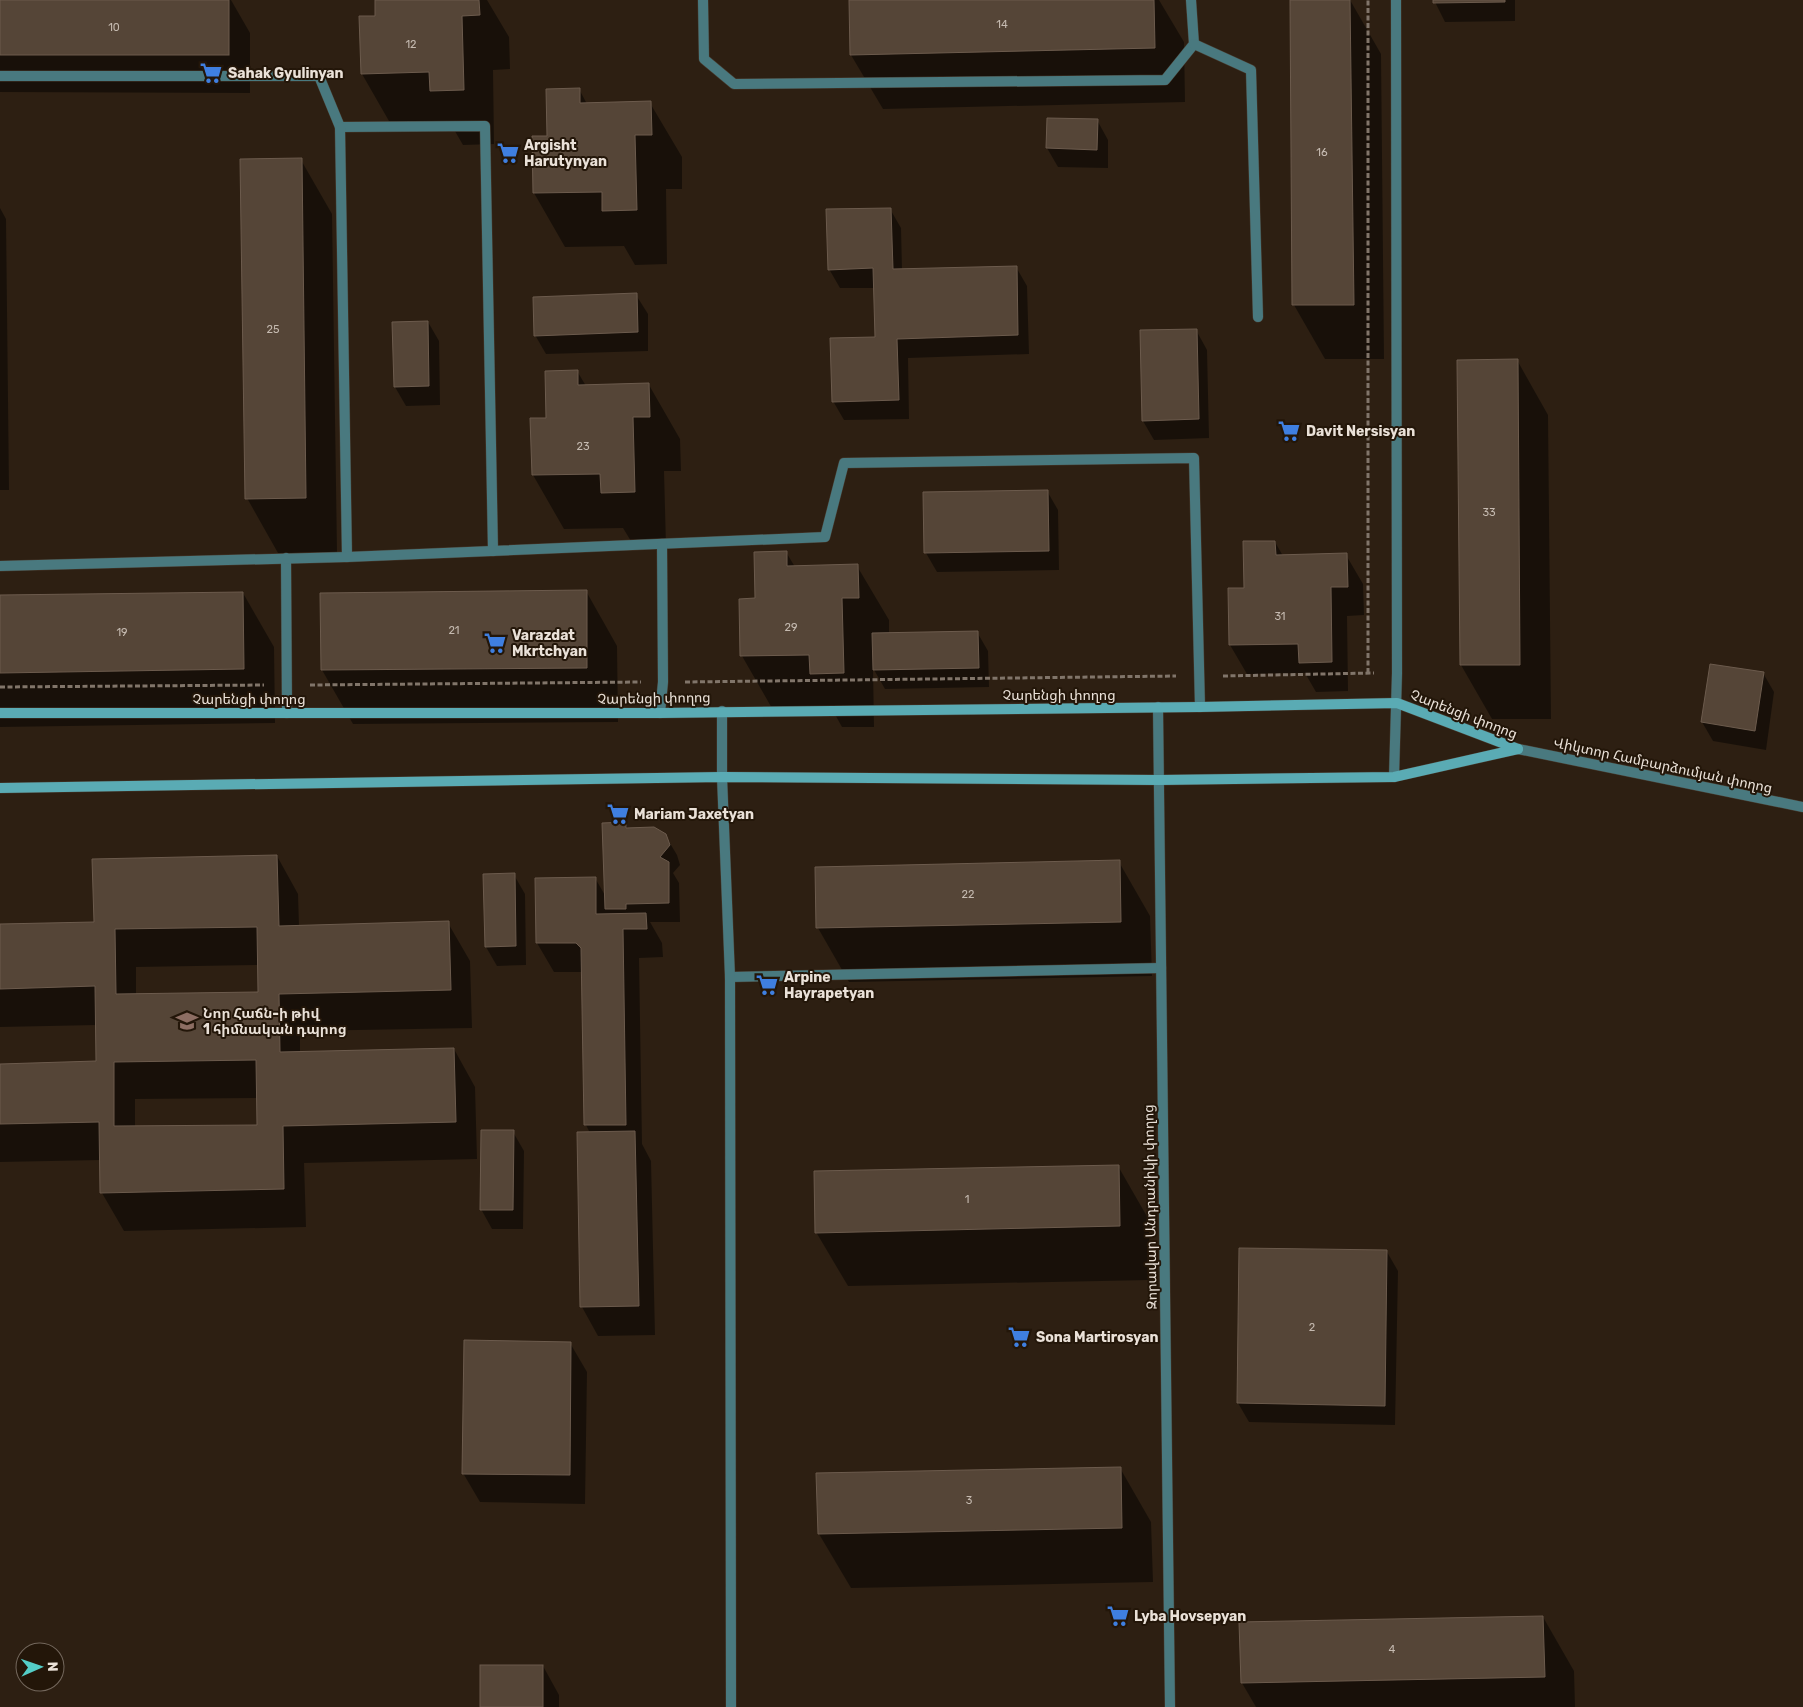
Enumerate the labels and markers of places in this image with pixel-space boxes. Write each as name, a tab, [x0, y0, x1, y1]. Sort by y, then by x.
supermarket icon: Sahak Gyulinyan	[198, 60, 224, 86]
place label: Sahak Gyulinyan	[228, 65, 343, 82]
place label: Argisht Harutynyan	[524, 137, 607, 170]
supermarket icon: Argisht Harutynyan	[495, 140, 521, 166]
supermarket icon: Davit Nersisyan	[1276, 418, 1302, 444]
place label: Davit Nersisyan	[1306, 423, 1415, 440]
place label: Varazdat Mkrtchyan	[512, 627, 587, 660]
supermarket icon: Varazdat Mkrtchyan	[482, 630, 508, 656]
supermarket icon: Mariam Jaxetyan	[605, 801, 631, 827]
place label: Mariam Jaxetyan	[634, 806, 754, 823]
place label: Arpine Hayrapetyan	[784, 969, 874, 1002]
supermarket icon: Arpine Hayrapetyan	[754, 972, 780, 998]
place label: Նոր Հաճն-ի թիվ 1 հիմնական դպրոց	[203, 1005, 347, 1038]
school or university icon: Նոր Հաճն-ի թիվ 1 հիմնական դպրոց	[174, 1008, 200, 1034]
supermarket icon: Sona Martirosyan	[1006, 1324, 1032, 1350]
place label: Sona Martirosyan	[1036, 1329, 1158, 1346]
supermarket icon: Lyba Hovsepyan	[1105, 1603, 1131, 1629]
place label: Lyba Hovsepyan	[1134, 1608, 1246, 1625]

